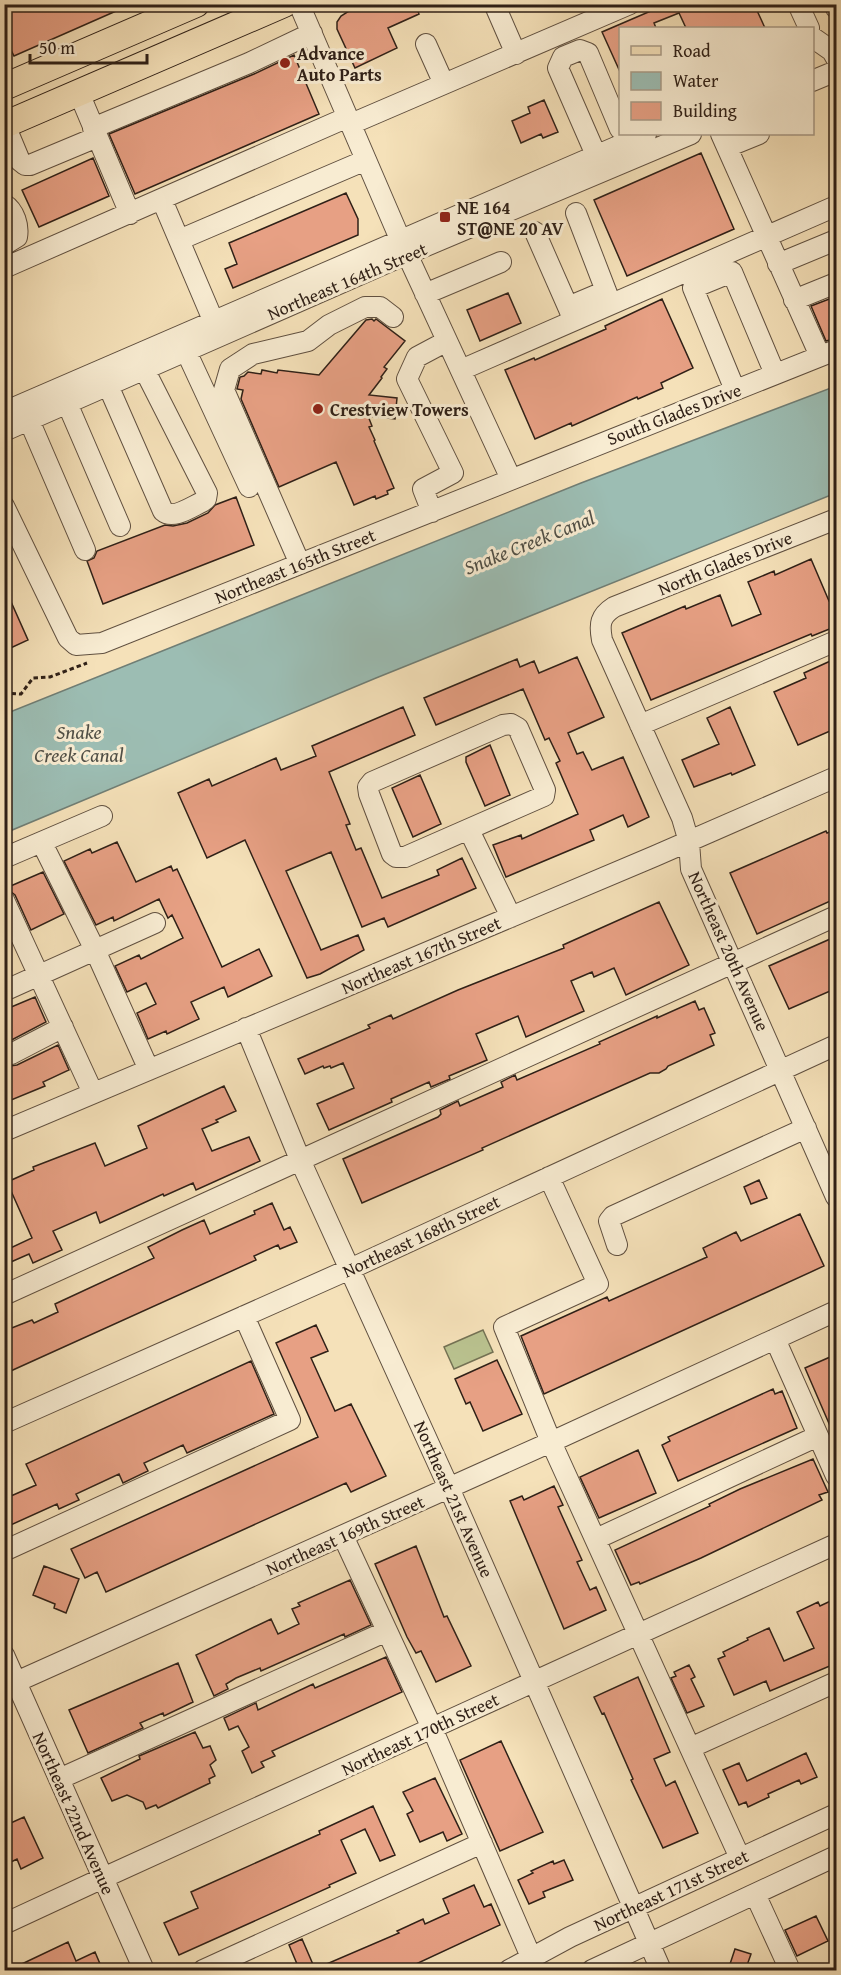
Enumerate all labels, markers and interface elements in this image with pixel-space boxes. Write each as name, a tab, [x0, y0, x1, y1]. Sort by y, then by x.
scale bar	[30, 27, 147, 65]
legend	[619, 27, 814, 135]
text: 50 m	[39, 34, 75, 61]
text: Road	[673, 37, 711, 64]
place label: Advance Auto Parts	[297, 40, 382, 88]
marker: Advance Auto Parts	[278, 56, 292, 70]
text: Water	[673, 67, 719, 94]
text: Building	[673, 97, 737, 124]
place label: NE 164 ST@NE 20 AV	[457, 194, 564, 242]
marker: NE 164 ST@NE 20 AV	[438, 210, 452, 224]
street label: Northeast 164th Street	[263, 235, 432, 327]
street label: South Glades Drive	[603, 376, 745, 452]
place label: Crestview Towers	[330, 396, 469, 423]
marker: Crestview Towers	[311, 402, 325, 416]
water label: Snake Creek Canal	[459, 503, 599, 581]
street label: Northeast 165th Street	[211, 521, 380, 611]
street label: North Glades Drive	[654, 524, 796, 602]
water label: Snake Creek Canal	[34, 717, 124, 769]
street label: Northeast 20th Avenue	[682, 867, 776, 1035]
street label: Northeast 167th Street	[337, 909, 506, 1001]
street label: Northeast 168th Street	[338, 1187, 505, 1284]
street label: Northeast 21st Avenue	[407, 1416, 501, 1582]
street label: Northeast 169th Street	[261, 1488, 429, 1582]
street label: Northeast 170th Street	[337, 1685, 504, 1782]
street label: Northeast 22nd Avenue	[26, 1727, 122, 1899]
street label: Northeast 171st Street	[589, 1842, 754, 1938]

